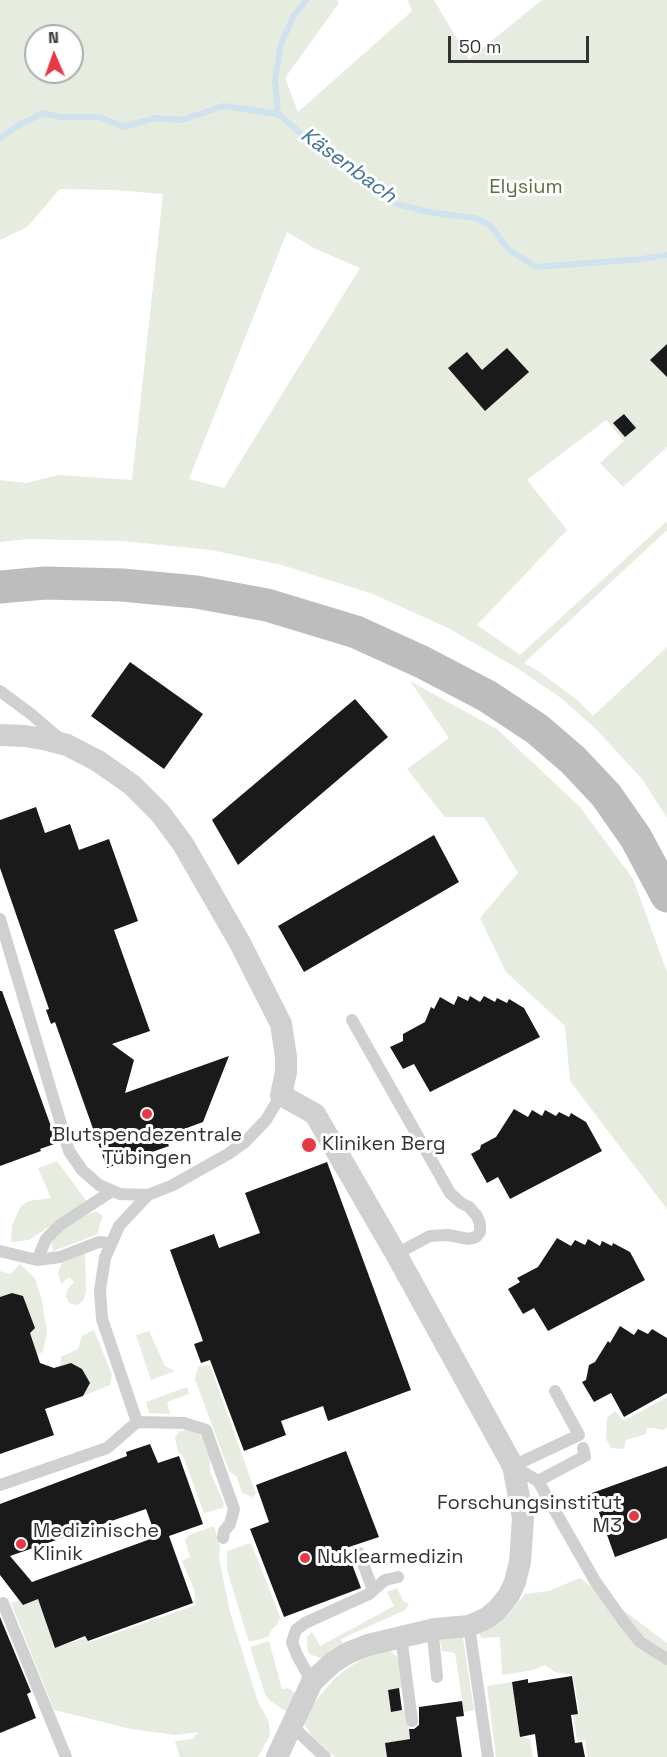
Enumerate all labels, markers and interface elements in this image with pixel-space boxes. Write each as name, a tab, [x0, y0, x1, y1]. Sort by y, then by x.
north arrow	[24, 24, 84, 84]
scale bar	[451, 24, 592, 62]
text: N	[48, 27, 59, 48]
text: 50 m	[459, 35, 501, 58]
water label: Käsenbach	[295, 123, 401, 209]
park label: Elysium	[489, 176, 563, 200]
marker: Blutspendezentrale Tübingen	[140, 1107, 154, 1121]
place label: Blutspendezentrale Tübingen	[52, 1124, 242, 1171]
place label: Kliniken Berg	[322, 1133, 446, 1157]
marker: Kliniken Berg	[300, 1136, 318, 1154]
place label: Forschungsinstitut M3	[437, 1492, 622, 1539]
marker: Forschungsinstitut M3	[627, 1509, 641, 1523]
place label: Medizinische Klinik	[33, 1520, 159, 1567]
marker: Medizinische Klinik	[14, 1537, 28, 1551]
place label: Nuklearmedizin	[317, 1546, 463, 1570]
marker: Nuklearmedizin	[298, 1551, 312, 1565]

